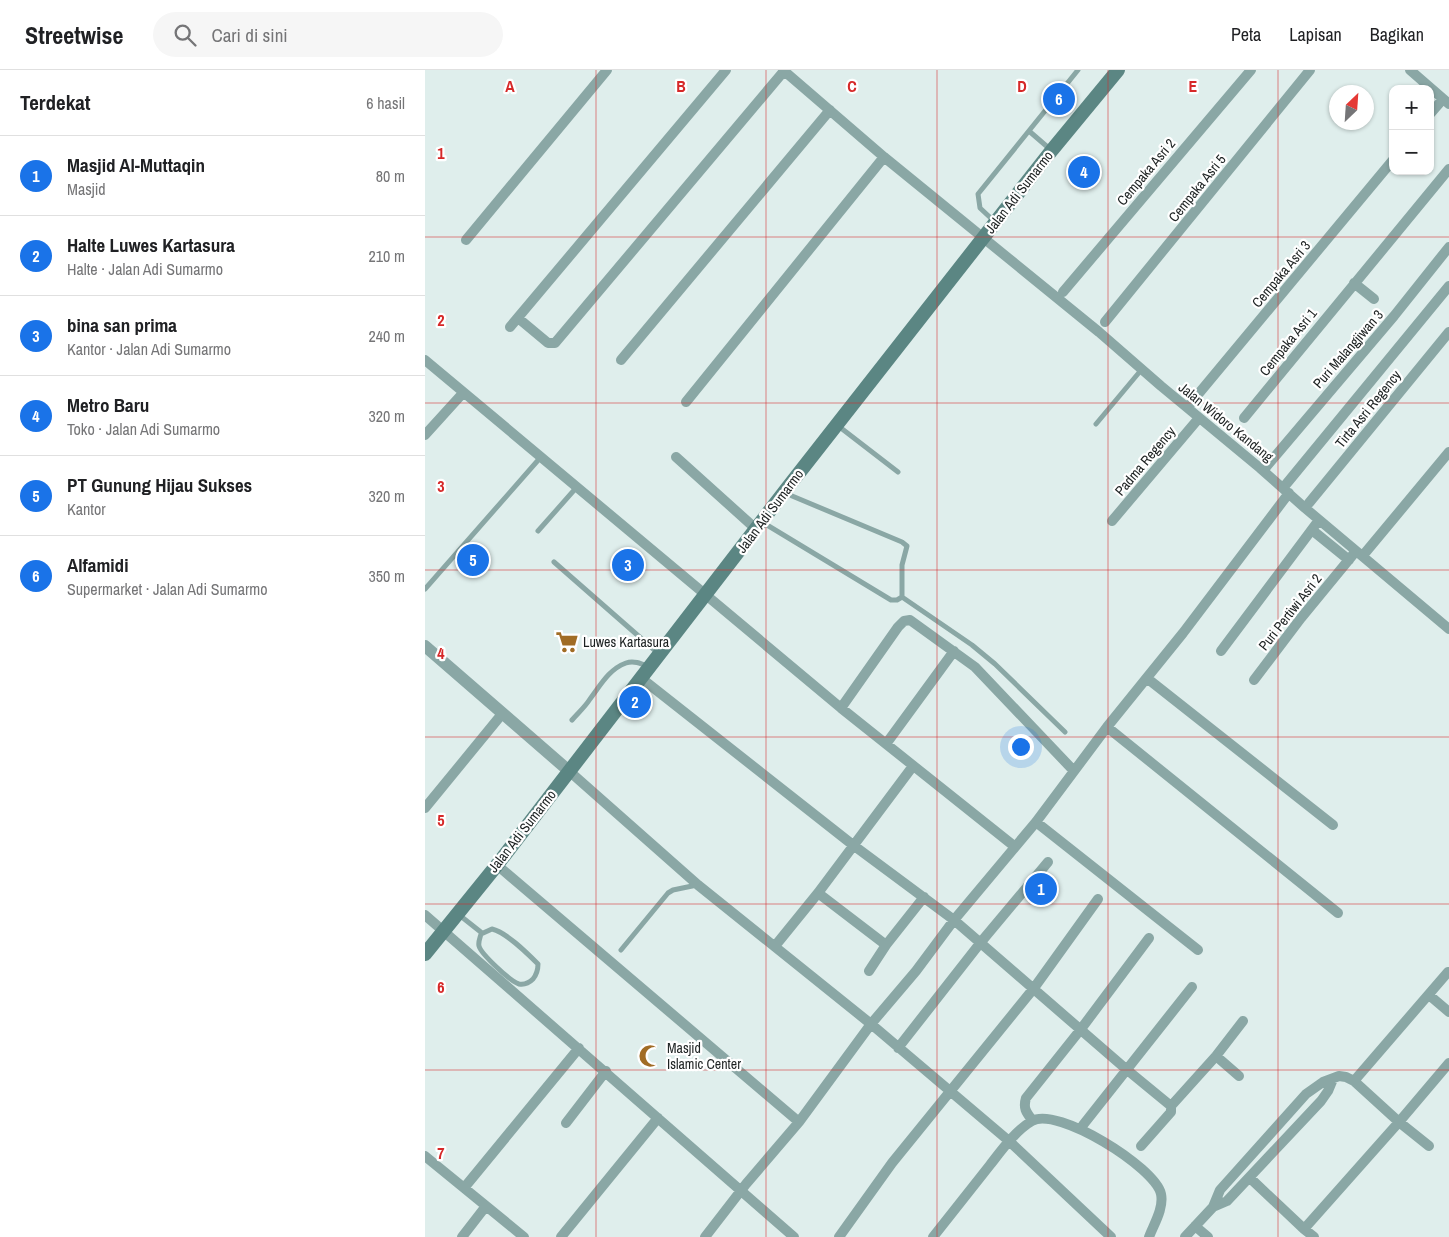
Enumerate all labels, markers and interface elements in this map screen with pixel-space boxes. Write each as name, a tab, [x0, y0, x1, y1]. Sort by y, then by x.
search box	[153, 12, 503, 57]
text: Streetwise	[25, 19, 123, 51]
icon: search	[171, 21, 199, 49]
text: Cari di sini	[211, 22, 288, 48]
text: Peta	[1231, 22, 1261, 47]
text: Lapisan	[1289, 22, 1342, 47]
text: Bagikan	[1370, 22, 1424, 47]
text: A	[505, 75, 515, 97]
text: B	[676, 75, 686, 97]
text: C	[847, 75, 857, 97]
text: D	[1017, 75, 1027, 97]
text: E	[1189, 75, 1198, 97]
pin: 6	[1043, 80, 1075, 118]
north arrow	[1329, 85, 1374, 130]
map controls	[1389, 85, 1434, 175]
button: +	[1389, 85, 1434, 130]
text: Terdekat	[20, 88, 91, 117]
text: 6 hasil	[366, 92, 405, 114]
button: −	[1389, 130, 1434, 175]
street label: Cempaka Asri 2	[1113, 135, 1179, 209]
text: 1	[437, 142, 445, 164]
street label: Jalan Adi Sumarmo	[981, 147, 1057, 237]
street label: Cempaka Asri 5	[1164, 151, 1230, 225]
text: Masjid Al-Muttaqin	[67, 152, 205, 178]
pin: 4	[1068, 153, 1100, 191]
text: 1	[32, 165, 40, 187]
text: 80 m	[376, 165, 405, 187]
text: Masjid	[67, 178, 106, 200]
text: Halte Luwes Kartasura	[67, 232, 235, 258]
street label: Cempaka Asri 3	[1248, 237, 1314, 311]
text: 2	[32, 245, 40, 267]
text: 210 m	[369, 245, 405, 267]
text: Halte · Jalan Adi Sumarmo	[67, 258, 223, 280]
street label: Cempaka Asri 1	[1255, 304, 1321, 379]
street label: Puri Malangjiwan 3	[1309, 306, 1387, 392]
text: 2	[437, 309, 445, 331]
text: bina san prima	[67, 312, 177, 338]
text: 3	[32, 325, 40, 347]
text: 240 m	[369, 325, 405, 347]
text: Kantor · Jalan Adi Sumarmo	[67, 338, 231, 360]
street label: Tirta Asri Regency	[1331, 366, 1405, 452]
street label: Jalan Widoro Kandang	[1175, 378, 1278, 466]
text: Metro Baru	[67, 392, 149, 418]
text: 4	[32, 405, 40, 427]
text: 320 m	[369, 405, 405, 427]
text: Toko · Jalan Adi Sumarmo	[67, 418, 220, 440]
street label: Padma Regency	[1111, 423, 1179, 499]
street label: Jalan Adi Sumarmo	[733, 466, 807, 556]
text: PT Gunung Hijau Sukses	[67, 472, 252, 498]
text: 3	[437, 475, 445, 497]
text: 5	[32, 485, 40, 507]
text: 320 m	[369, 485, 405, 507]
text: Kantor	[67, 498, 106, 520]
pin: 5	[457, 541, 489, 579]
pin: 3	[612, 546, 644, 584]
text: Alfamidi	[67, 552, 128, 578]
text: 6	[32, 565, 40, 587]
text: 350 m	[369, 565, 405, 587]
street label: Puri Pertiwi Asri 2	[1254, 570, 1326, 654]
text: Supermarket · Jalan Adi Sumarmo	[67, 578, 268, 600]
supermarket icon: Luwes Kartasura	[554, 629, 580, 655]
place label: Luwes Kartasura	[583, 633, 670, 651]
text: 4	[437, 642, 445, 664]
pin: 2	[619, 683, 651, 721]
your location	[1008, 734, 1034, 760]
street label: Jalan Adi Sumarmo	[484, 786, 560, 876]
text: 5	[437, 809, 445, 831]
pin: 1	[1025, 870, 1057, 908]
text: 6	[437, 976, 445, 998]
place label: Masjid Islamic Center	[667, 1039, 741, 1073]
mosque icon: Masjid Islamic Center	[637, 1043, 663, 1069]
text: 7	[437, 1142, 445, 1164]

